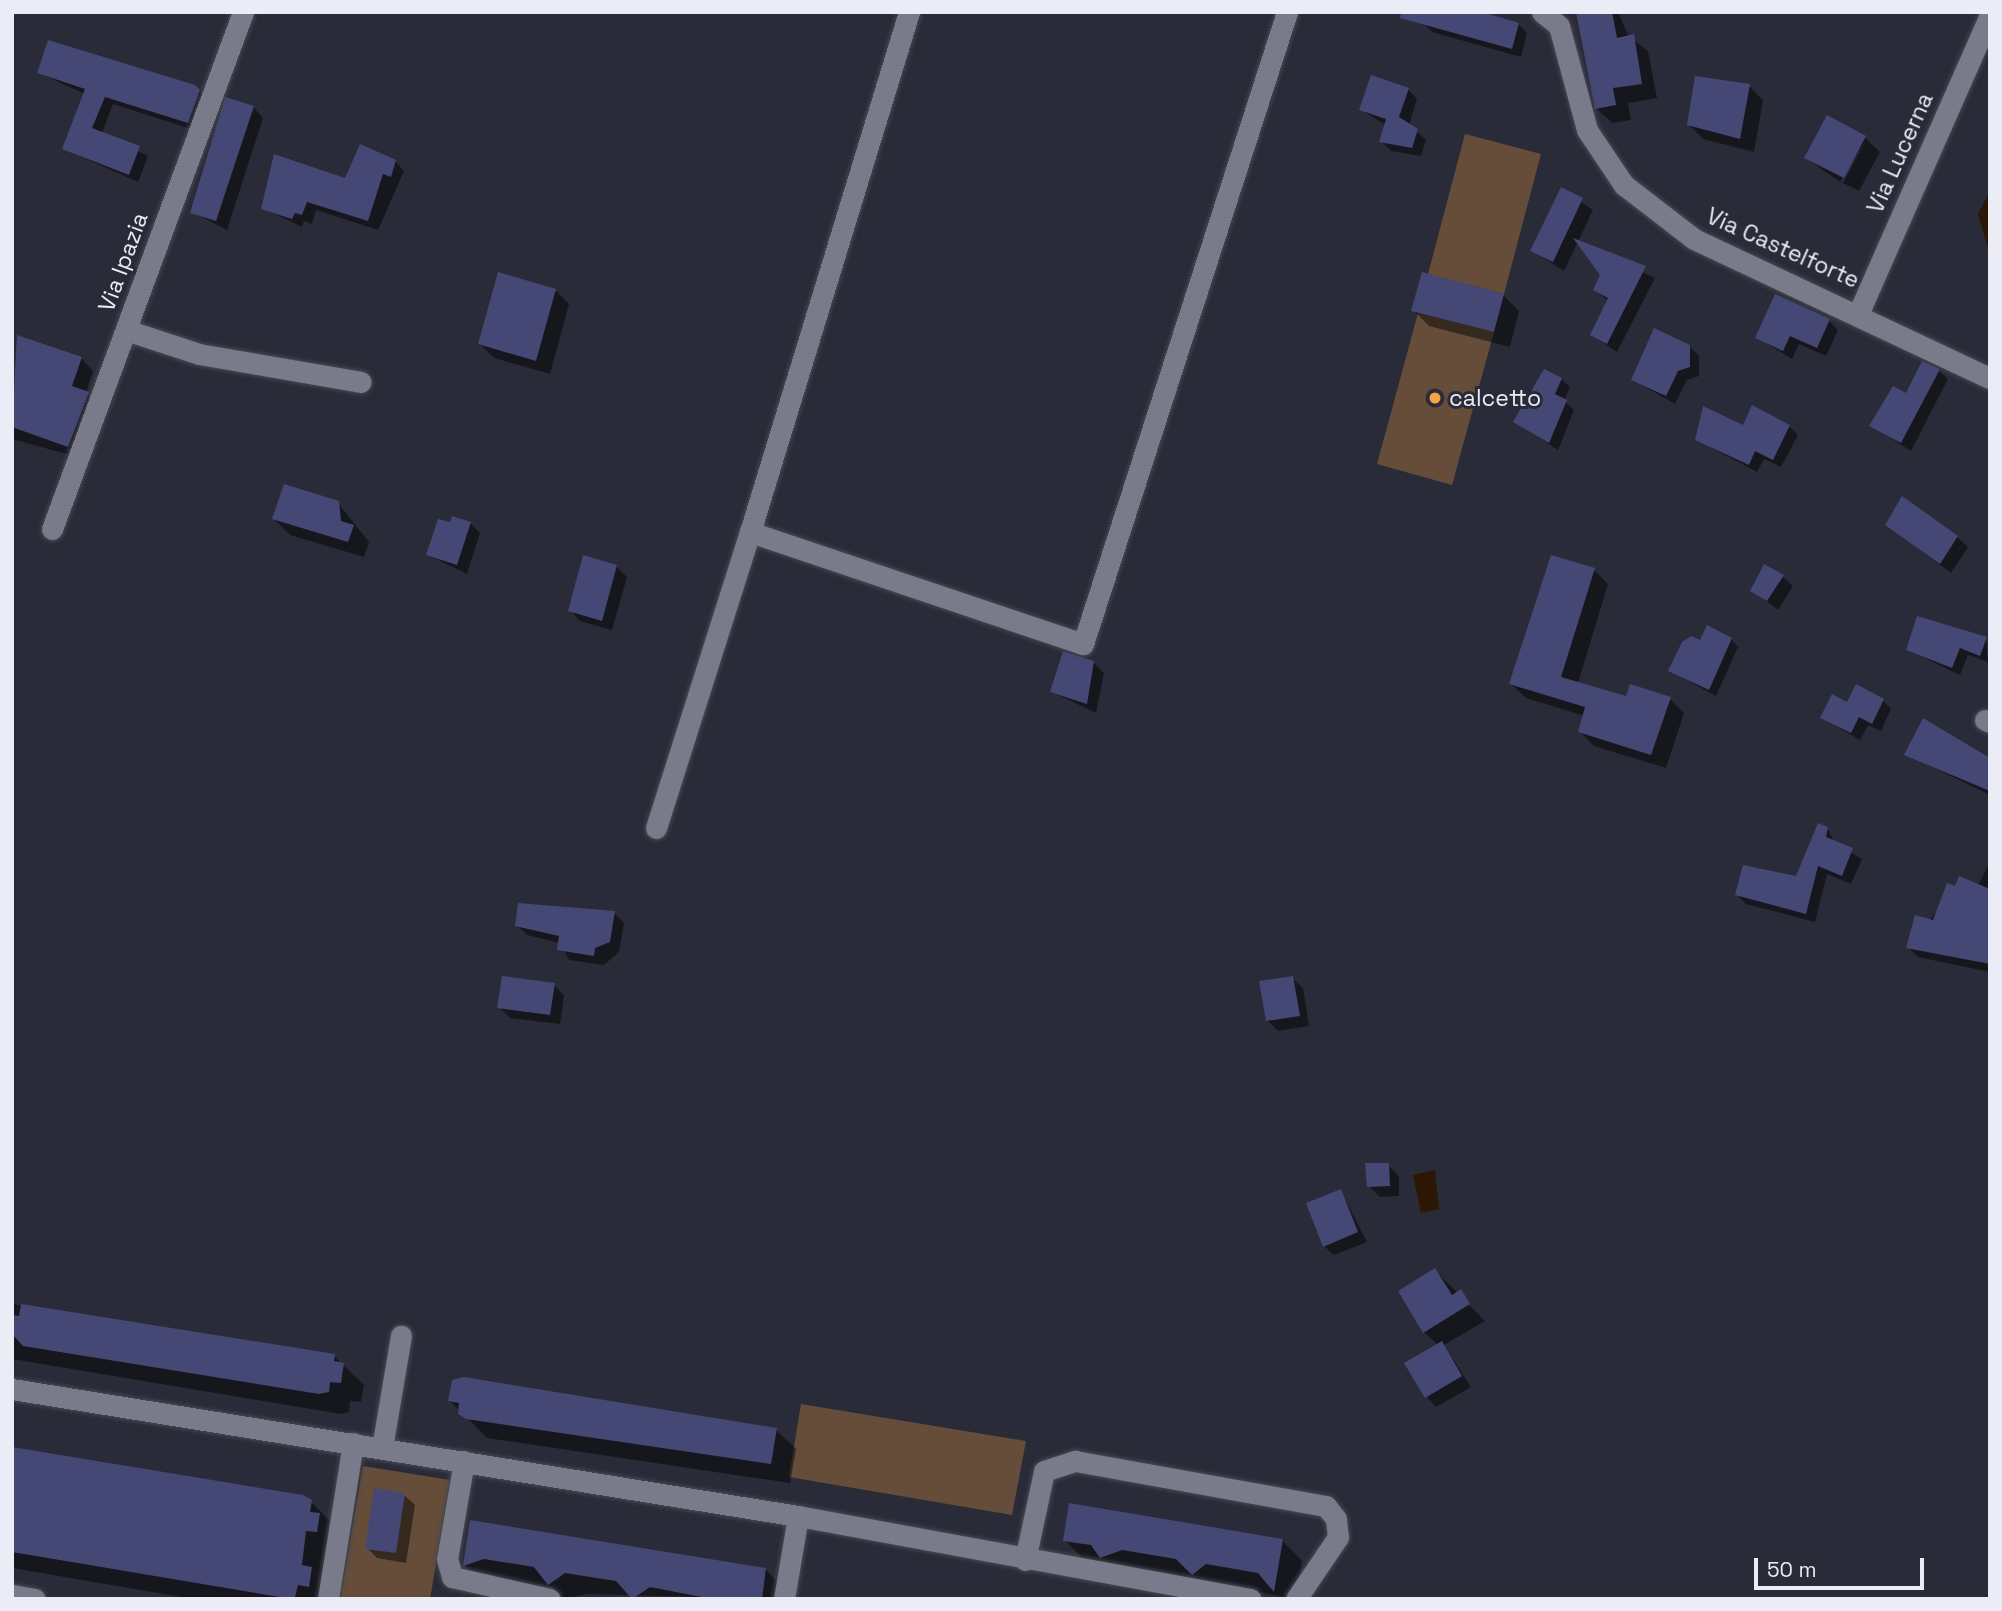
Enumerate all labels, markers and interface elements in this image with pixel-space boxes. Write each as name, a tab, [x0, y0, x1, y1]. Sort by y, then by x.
street label: Via Lucerna	[1861, 89, 1939, 217]
street label: Via Castelforte	[1702, 202, 1864, 294]
street label: Via Ipazia	[92, 209, 154, 315]
place label: calcetto	[1449, 384, 1541, 412]
marker: calcetto	[1427, 390, 1443, 406]
scale bar	[1757, 1544, 1927, 1588]
text: 50 m	[1767, 1556, 1817, 1583]

